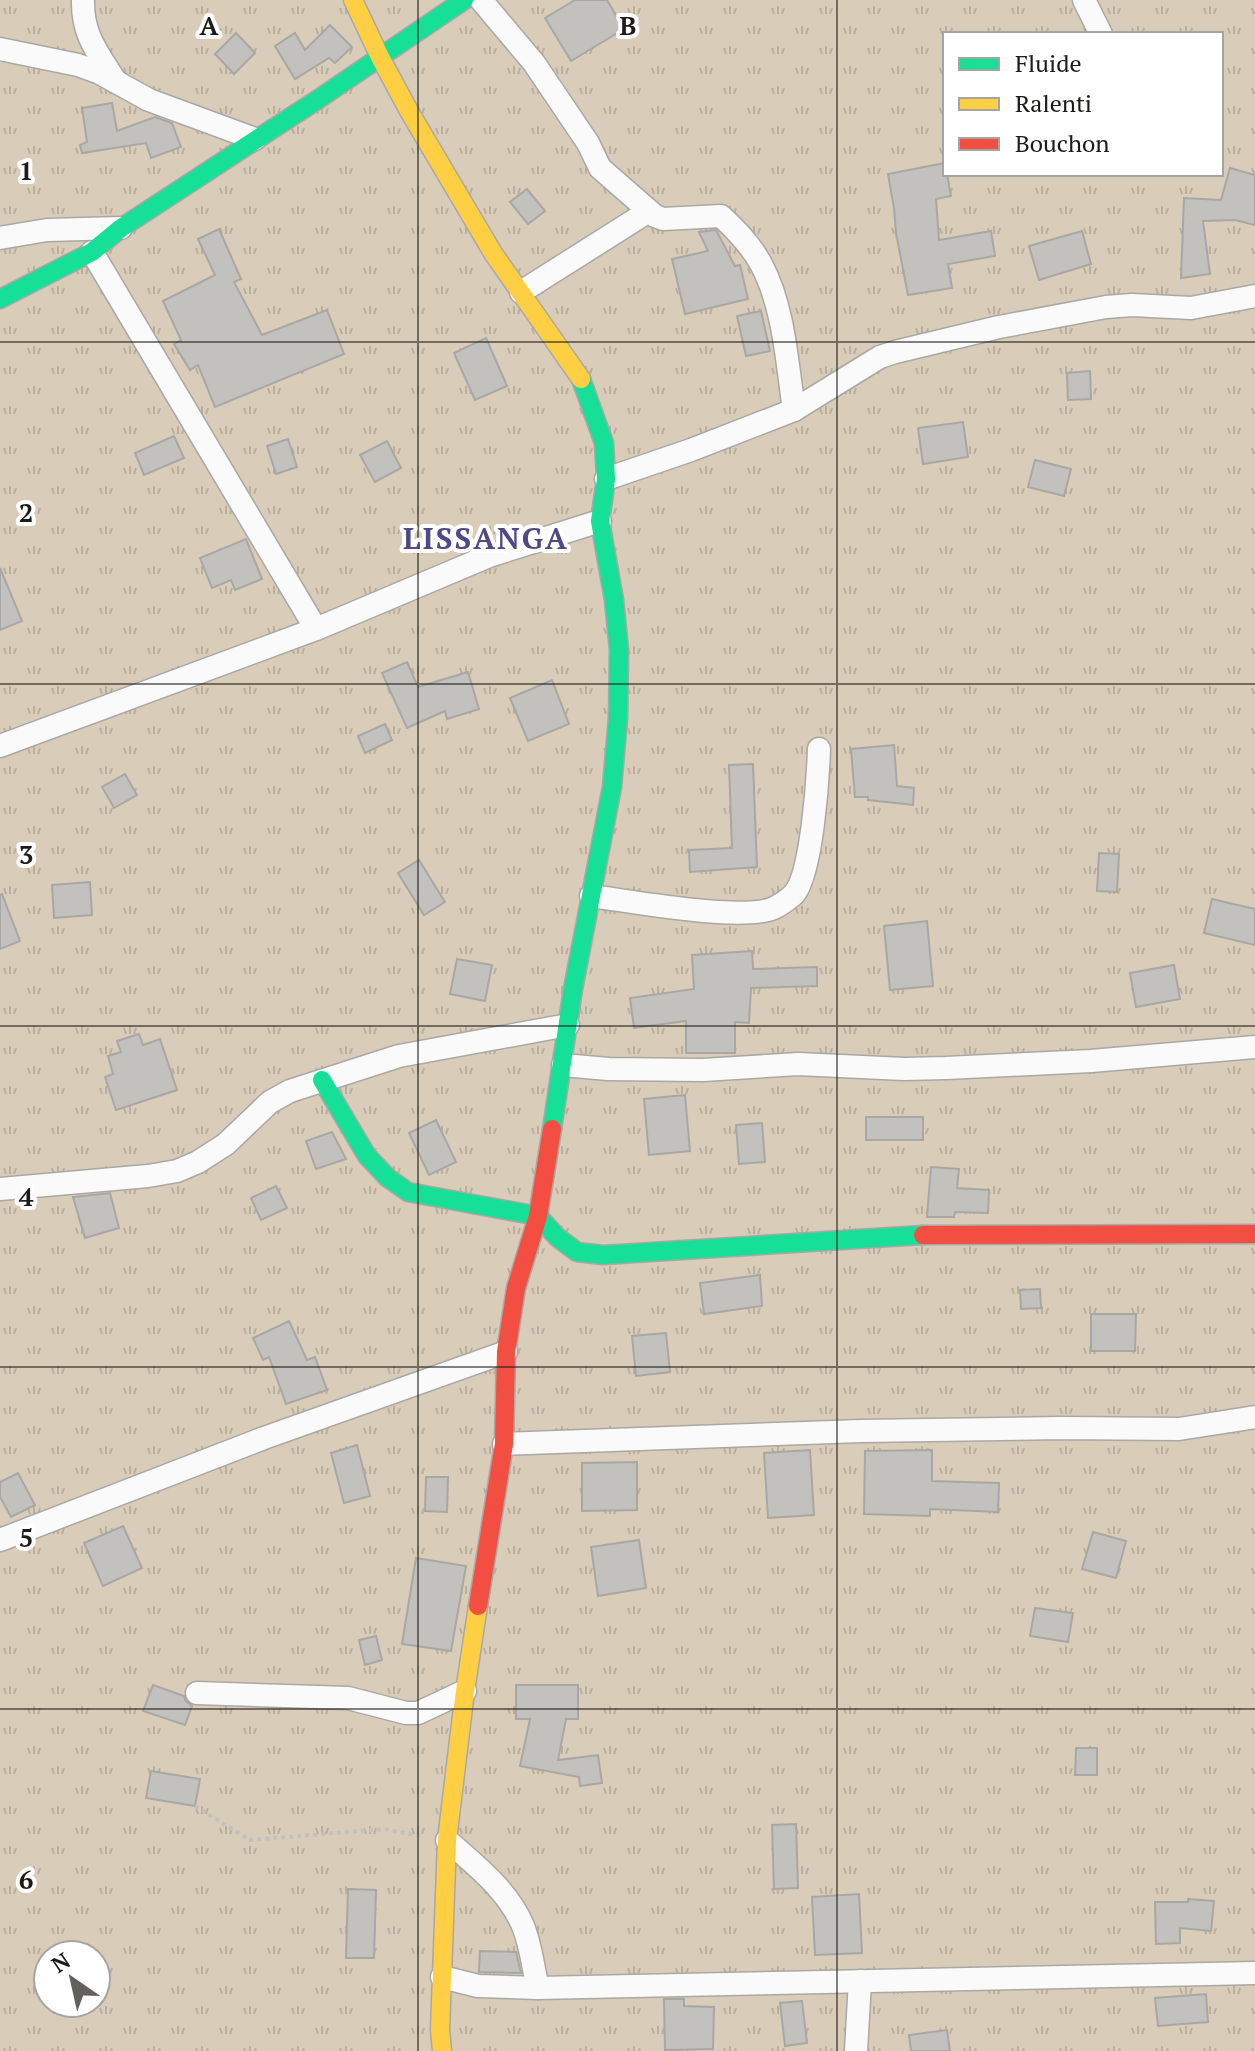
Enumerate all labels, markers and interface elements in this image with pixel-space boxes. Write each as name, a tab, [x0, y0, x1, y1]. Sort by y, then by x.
text: A	[200, 8, 219, 42]
text: B	[620, 8, 636, 42]
legend	[943, 32, 1223, 176]
text: Fluide	[1015, 47, 1082, 79]
text: Ralenti	[1015, 87, 1092, 119]
text: Bouchon	[1015, 127, 1110, 159]
text: 1	[19, 153, 33, 187]
text: 2	[19, 495, 33, 529]
district label: LISSANGA	[403, 518, 569, 558]
text: 3	[19, 837, 33, 871]
text: 4	[19, 1179, 34, 1213]
text: 5	[19, 1520, 33, 1554]
text: 6	[19, 1862, 33, 1896]
north arrow	[32, 1939, 112, 2019]
text: N	[46, 1945, 76, 1979]

